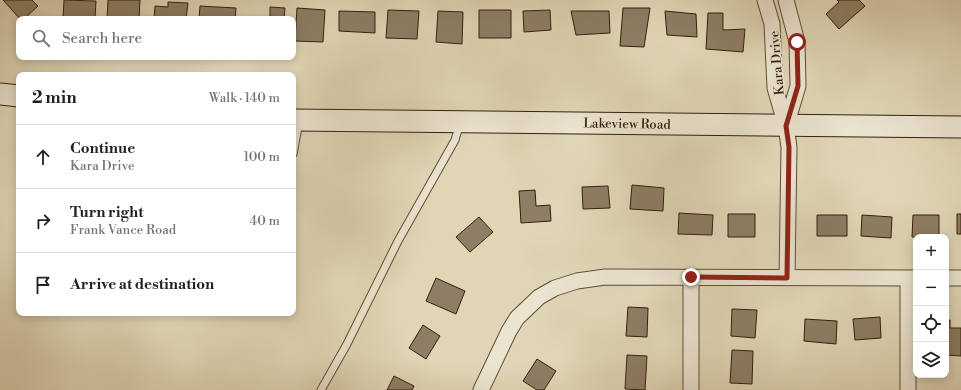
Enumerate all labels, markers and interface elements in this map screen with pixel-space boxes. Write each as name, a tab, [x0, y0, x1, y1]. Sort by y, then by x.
search box	[16, 16, 296, 60]
icon: search	[30, 27, 52, 49]
text: Search here	[62, 29, 142, 48]
street label: Kara Drive	[766, 30, 788, 96]
route start	[788, 33, 806, 51]
text: 2 min	[32, 87, 77, 109]
text: Walk · 140 m	[209, 90, 280, 106]
street label: Lakeview Road	[583, 115, 671, 133]
text: Continue	[70, 139, 135, 158]
icon: ahead	[32, 146, 54, 168]
text: 100 m	[244, 149, 280, 165]
text: Kara Drive	[70, 158, 135, 174]
text: Turn right	[70, 203, 144, 222]
icon: right	[32, 210, 54, 232]
text: 40 m	[250, 213, 280, 229]
text: Frank Vance Road	[70, 222, 176, 238]
map controls	[913, 234, 949, 378]
button: +	[913, 234, 949, 270]
route end	[682, 268, 700, 286]
button: −	[913, 270, 949, 306]
icon: arrive	[32, 274, 54, 296]
text: Arrive at destination	[70, 275, 214, 294]
button: locate	[913, 306, 949, 342]
button: layers	[913, 342, 949, 378]

